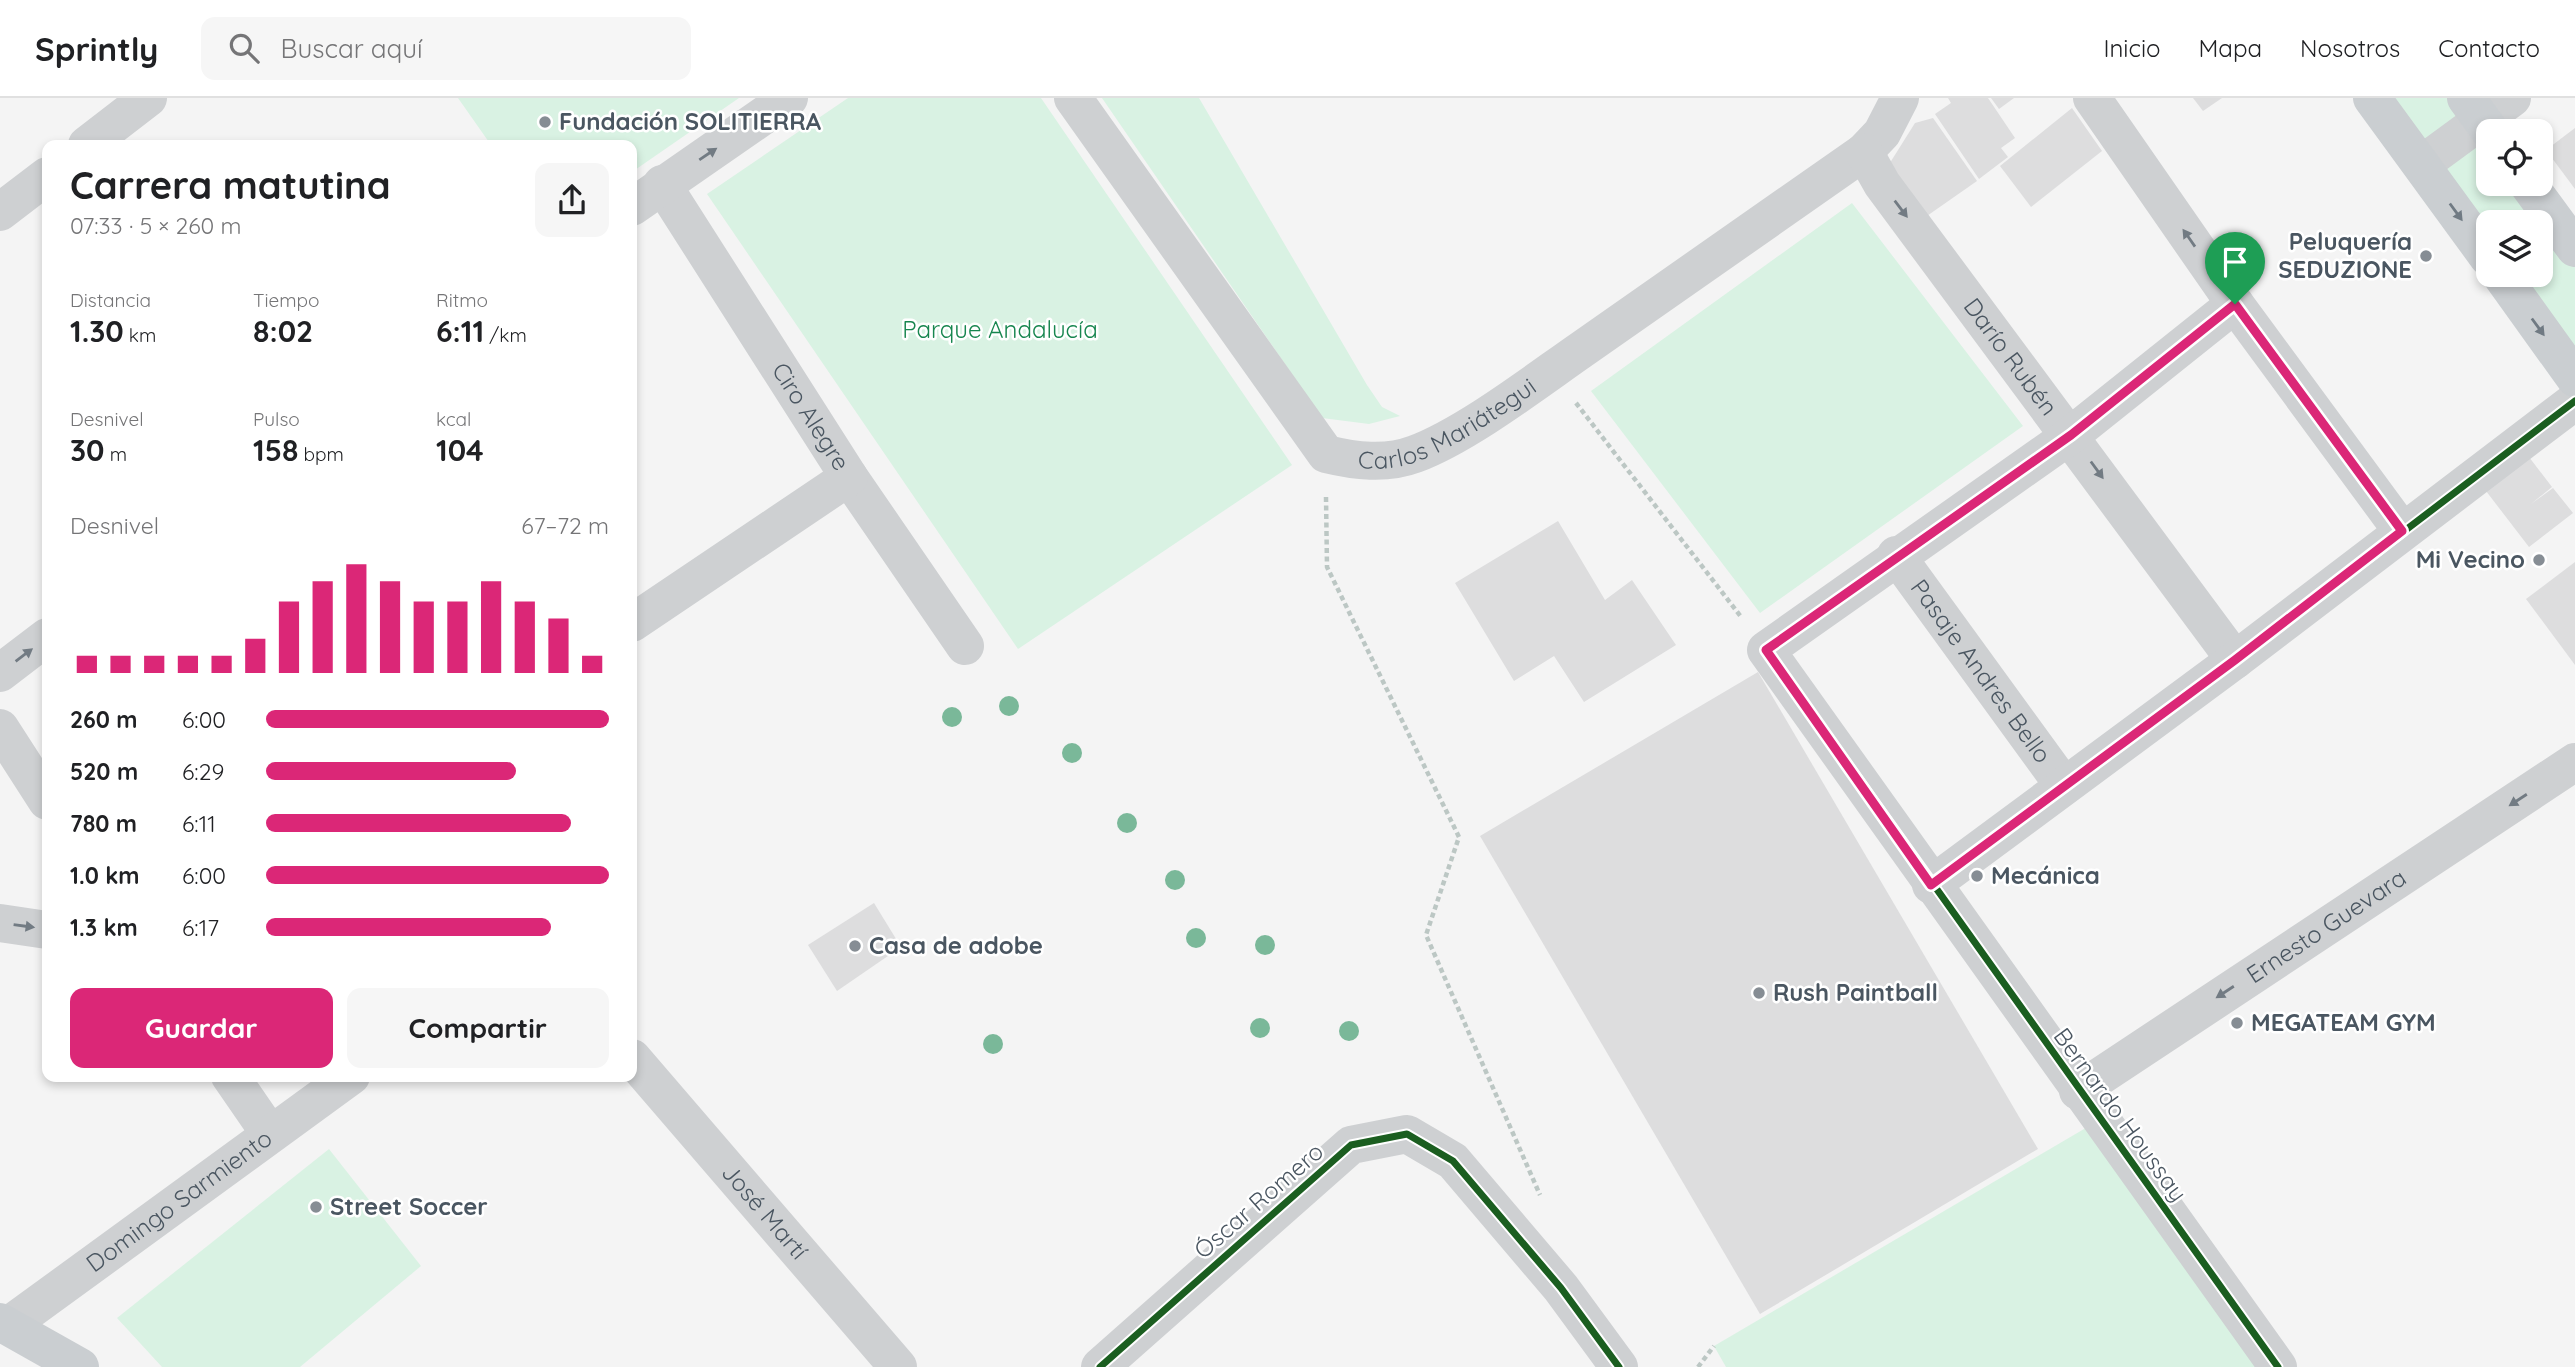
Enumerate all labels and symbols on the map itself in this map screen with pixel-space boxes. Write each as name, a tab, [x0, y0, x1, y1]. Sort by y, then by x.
place label: Fundación SOLITIERRA	[559, 106, 822, 136]
marker: Fundación SOLITIERRA	[537, 114, 553, 130]
one-way arrow	[698, 147, 718, 160]
one-way arrow	[1894, 200, 1908, 219]
one-way arrow	[2449, 203, 2463, 221]
place label: Peluquería SEDUZIONE	[2278, 226, 2412, 284]
one-way arrow	[2182, 229, 2196, 247]
pin	[2205, 232, 2265, 304]
marker: Peluquería SEDUZIONE	[2418, 248, 2434, 264]
street label: Darío Rubén	[1958, 292, 2064, 421]
park label: Parque Andalucía	[902, 314, 1098, 344]
one-way arrow	[2531, 317, 2545, 336]
street label: Ciro Alegre	[766, 357, 857, 476]
street label: Carlos Mariátegui	[1357, 371, 1541, 475]
one-way arrow	[2089, 460, 2104, 478]
place label: Mi Vecino	[2416, 544, 2525, 574]
marker: Mi Vecino	[2531, 552, 2547, 568]
street label: Pasaje Andres Bello	[1905, 573, 2058, 769]
one-way arrow	[14, 648, 32, 663]
one-way arrow	[2508, 793, 2528, 806]
place label: Mecánica	[1991, 860, 2100, 890]
street label: Ernesto Guevara	[2240, 862, 2411, 989]
marker: Mecánica	[1969, 868, 1985, 884]
one-way arrow	[13, 921, 35, 932]
place label: Casa de adobe	[869, 930, 1043, 960]
marker: Casa de adobe	[847, 938, 863, 954]
place label: Rush Paintball	[1773, 977, 1938, 1007]
marker: Rush Paintball	[1751, 985, 1767, 1001]
one-way arrow	[2216, 985, 2235, 998]
place label: MEGATEAM GYM	[2251, 1007, 2436, 1037]
marker: MEGATEAM GYM	[2229, 1015, 2245, 1031]
street label: Bernardo Houssay	[2048, 1022, 2194, 1207]
street label: Domingo Sarmiento	[80, 1123, 278, 1278]
street label: Óscar Romero	[1188, 1136, 1329, 1265]
street label: José Martí	[716, 1157, 815, 1266]
place label: Street Soccer	[330, 1191, 488, 1221]
marker: Street Soccer	[308, 1199, 324, 1215]

